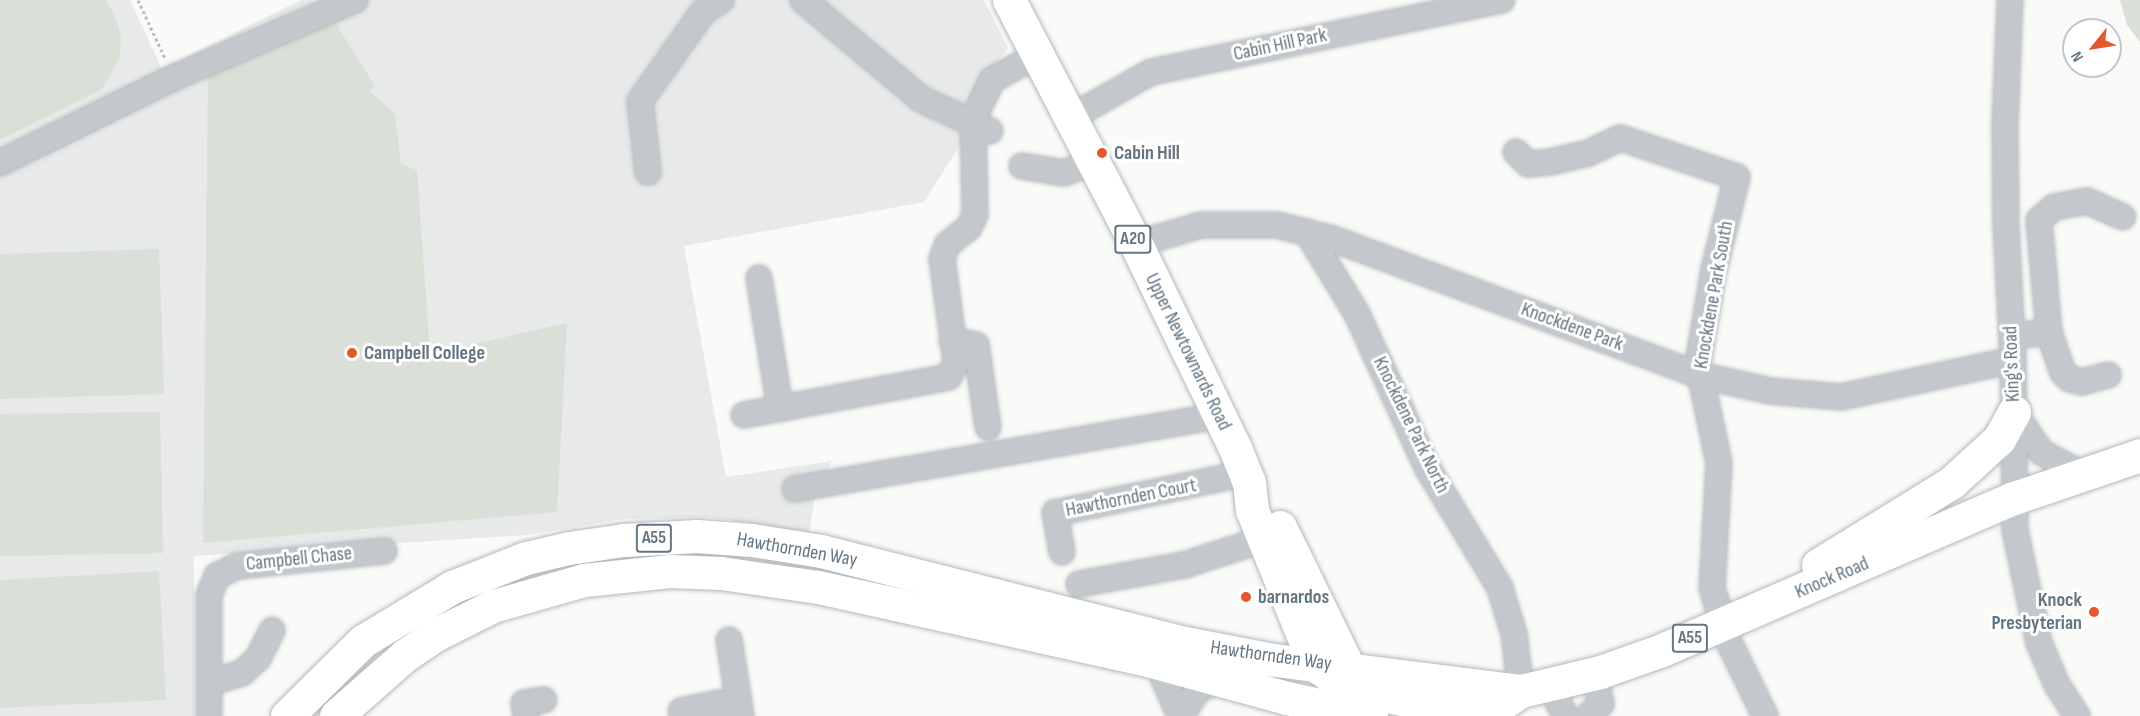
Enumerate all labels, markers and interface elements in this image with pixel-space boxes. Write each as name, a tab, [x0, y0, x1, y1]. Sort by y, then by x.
north arrow	[2062, 18, 2122, 78]
street label: Cabin Hill Park	[1231, 23, 1329, 67]
text: N	[2067, 48, 2088, 65]
place label: Cabin Hill	[1114, 141, 1180, 165]
marker: Cabin Hill	[1095, 146, 1109, 160]
street label: Knockdene Park South	[1689, 219, 1739, 371]
road number: A20	[1114, 224, 1152, 254]
street label: Upper Newtownards Road	[1140, 269, 1236, 435]
street label: Knockdene Park	[1518, 298, 1626, 356]
street label: King's Road	[1999, 326, 2025, 402]
place label: Campbell College	[364, 341, 485, 365]
marker: Campbell College	[345, 346, 359, 360]
street label: Knockdene Park North	[1368, 353, 1454, 497]
street label: Hawthornden Court	[1064, 474, 1198, 522]
road number: A55	[634, 523, 674, 553]
street label: Hawthornden Way	[735, 528, 859, 572]
street label: Campbell Chase	[245, 542, 353, 576]
street label: Knock Road	[1791, 552, 1873, 604]
place label: barnardos	[1258, 585, 1329, 609]
place label: Knock Presbyterian	[1991, 588, 2082, 635]
marker: barnardos	[1239, 590, 1253, 604]
marker: Knock Presbyterian	[2087, 605, 2101, 619]
road number: A55	[1670, 623, 1710, 653]
street label: Hawthornden Way	[1209, 636, 1333, 676]

